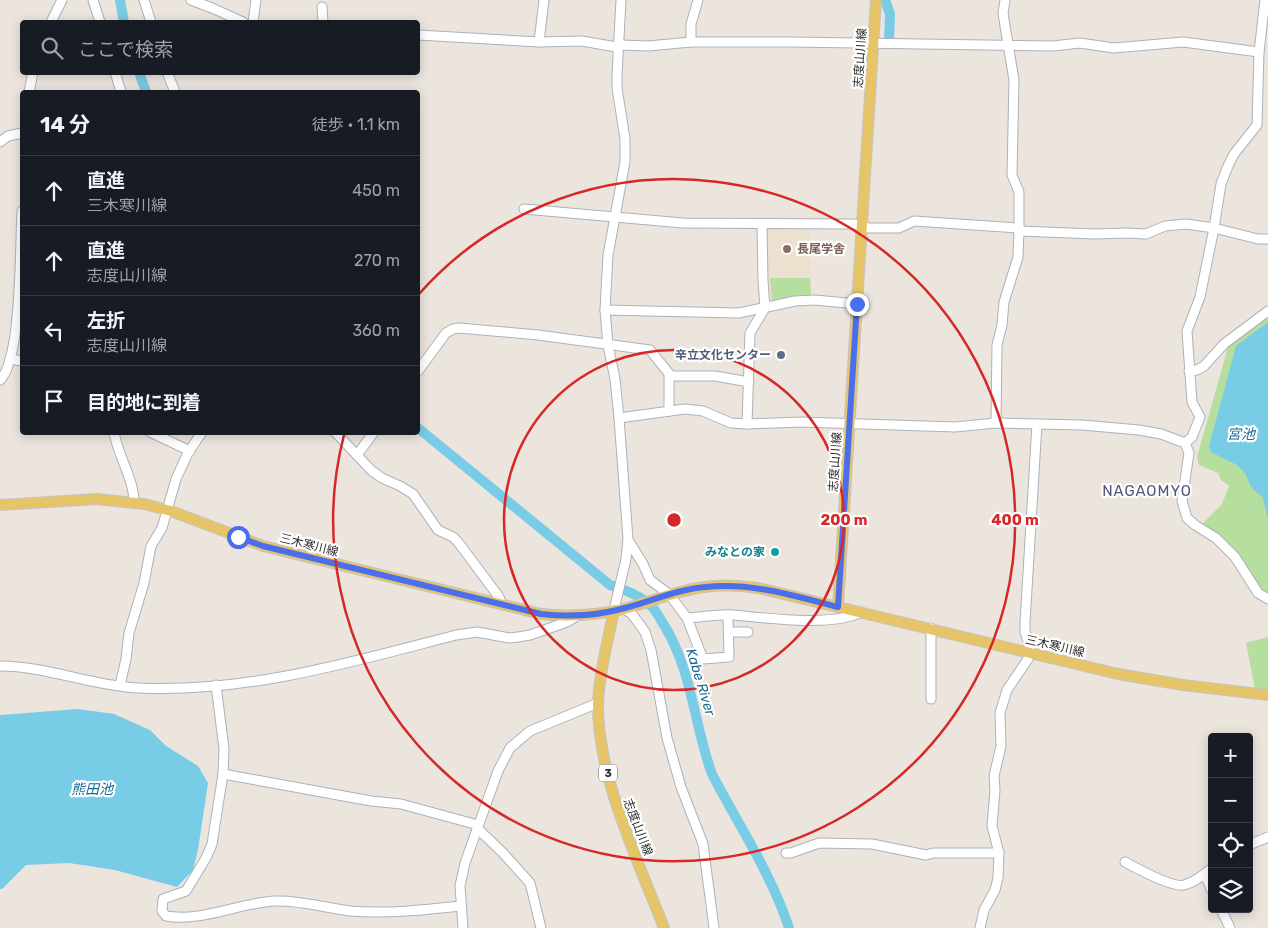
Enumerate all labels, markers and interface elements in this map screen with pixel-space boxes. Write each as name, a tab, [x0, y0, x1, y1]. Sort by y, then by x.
search box	[20, 20, 420, 75]
street label: 志度山川線	[851, 28, 869, 88]
icon: search	[38, 34, 66, 62]
text: ここで検索	[78, 38, 173, 61]
text: 14 分	[40, 112, 90, 137]
text: 徒歩 · 1.1 km	[312, 115, 400, 134]
text: 直進	[87, 169, 125, 192]
icon: ahead	[40, 177, 68, 205]
text: 450 m	[352, 181, 400, 200]
text: 三木寒川線	[87, 196, 167, 215]
text: 直進	[87, 239, 125, 262]
place label: 長尾学舎	[797, 242, 845, 256]
marker: 長尾学舎	[781, 243, 793, 255]
icon: ahead	[40, 247, 68, 275]
text: 270 m	[354, 251, 400, 270]
text: 志度山川線	[87, 266, 167, 285]
route end	[846, 293, 869, 316]
text: 左折	[87, 309, 125, 332]
icon: left	[40, 317, 68, 345]
text: 360 m	[352, 321, 400, 340]
text: 志度山川線	[87, 336, 167, 355]
place label: 辛立文化センター	[675, 348, 771, 362]
marker: 辛立文化センター	[775, 349, 787, 361]
icon: arrive	[40, 387, 68, 415]
text: 目的地に到着	[87, 391, 201, 414]
water label: 宮池	[1227, 426, 1257, 443]
street label: 志度山川線	[826, 432, 844, 492]
district label: NAGAOMYO	[1102, 482, 1192, 500]
centre of rings	[665, 511, 683, 529]
text: 200 m	[820, 511, 868, 529]
text: 400 m	[991, 511, 1039, 529]
route start	[227, 526, 250, 549]
street label: 三木寒川線	[278, 531, 340, 559]
place label: みなとの家	[705, 545, 765, 559]
marker: みなとの家	[769, 546, 781, 558]
street label: 三木寒川線	[1024, 632, 1086, 660]
water label: Kabe River	[682, 647, 719, 718]
map controls	[1208, 733, 1253, 913]
button: +	[1208, 733, 1253, 778]
road number: 3	[599, 764, 617, 781]
button: −	[1208, 778, 1253, 823]
water label: 熊田池	[71, 781, 115, 798]
street label: 志度山川線	[621, 796, 655, 858]
button: locate	[1208, 823, 1253, 868]
button: layers	[1208, 868, 1253, 913]

